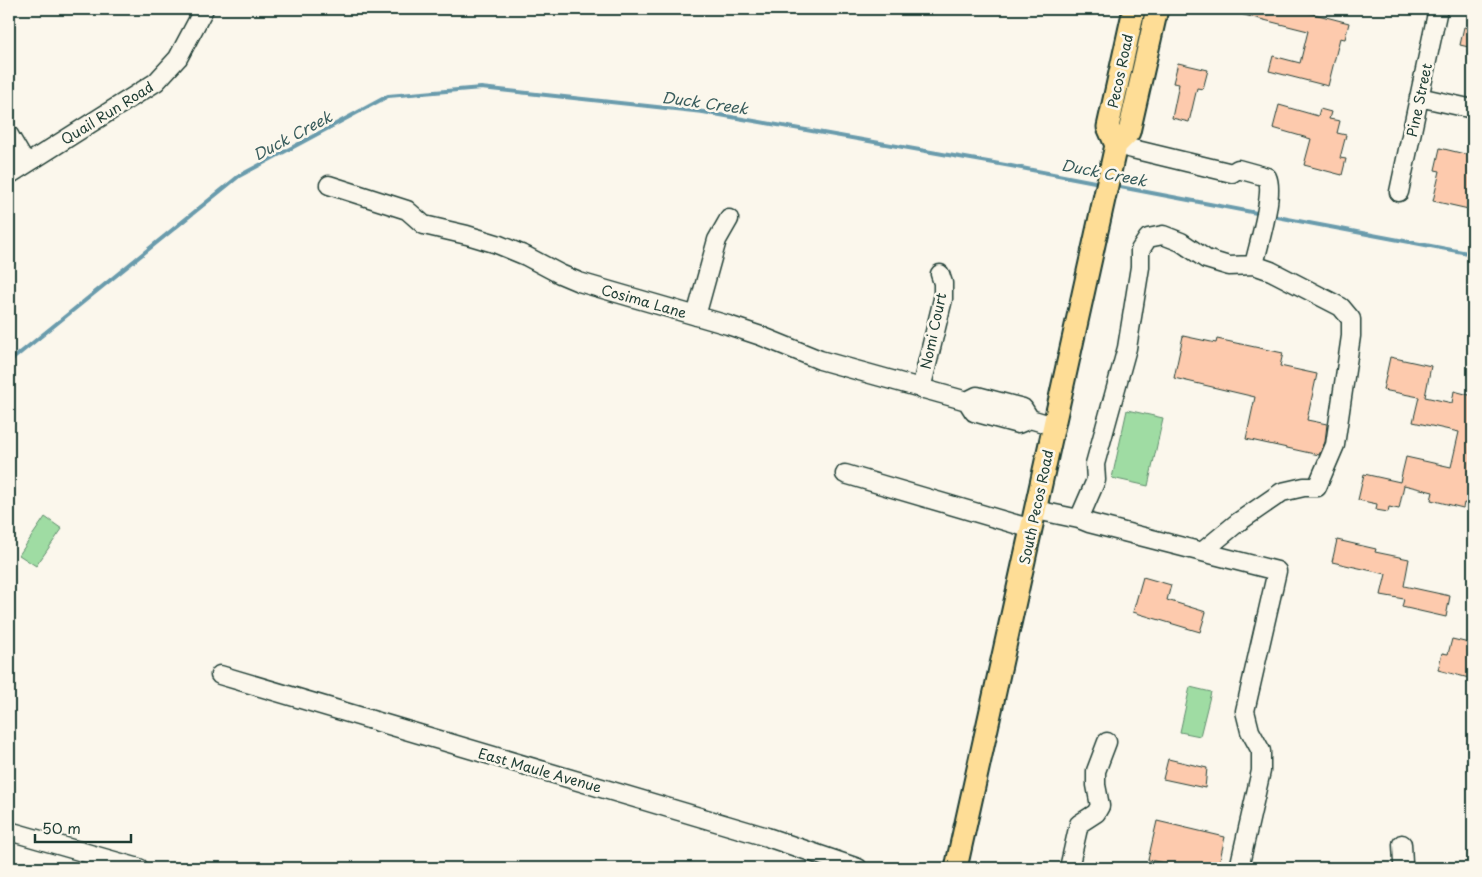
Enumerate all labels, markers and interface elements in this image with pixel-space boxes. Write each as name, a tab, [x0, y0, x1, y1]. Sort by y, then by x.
street label: Pecos Road	[1102, 32, 1138, 110]
street label: Pine Street	[1401, 61, 1437, 139]
street label: Quail Run Road	[57, 76, 157, 150]
water label: Duck Creek	[660, 85, 750, 120]
water label: Duck Creek	[248, 104, 336, 166]
water label: Duck Creek	[1059, 152, 1150, 192]
street label: Cosima Lane	[599, 279, 689, 323]
street label: Nomi Court	[915, 291, 951, 371]
street label: South Pecos Road	[1014, 448, 1058, 566]
street label: East Maule Avenue	[476, 742, 604, 798]
scale bar	[35, 812, 131, 844]
text: 50 m	[42, 816, 81, 839]

